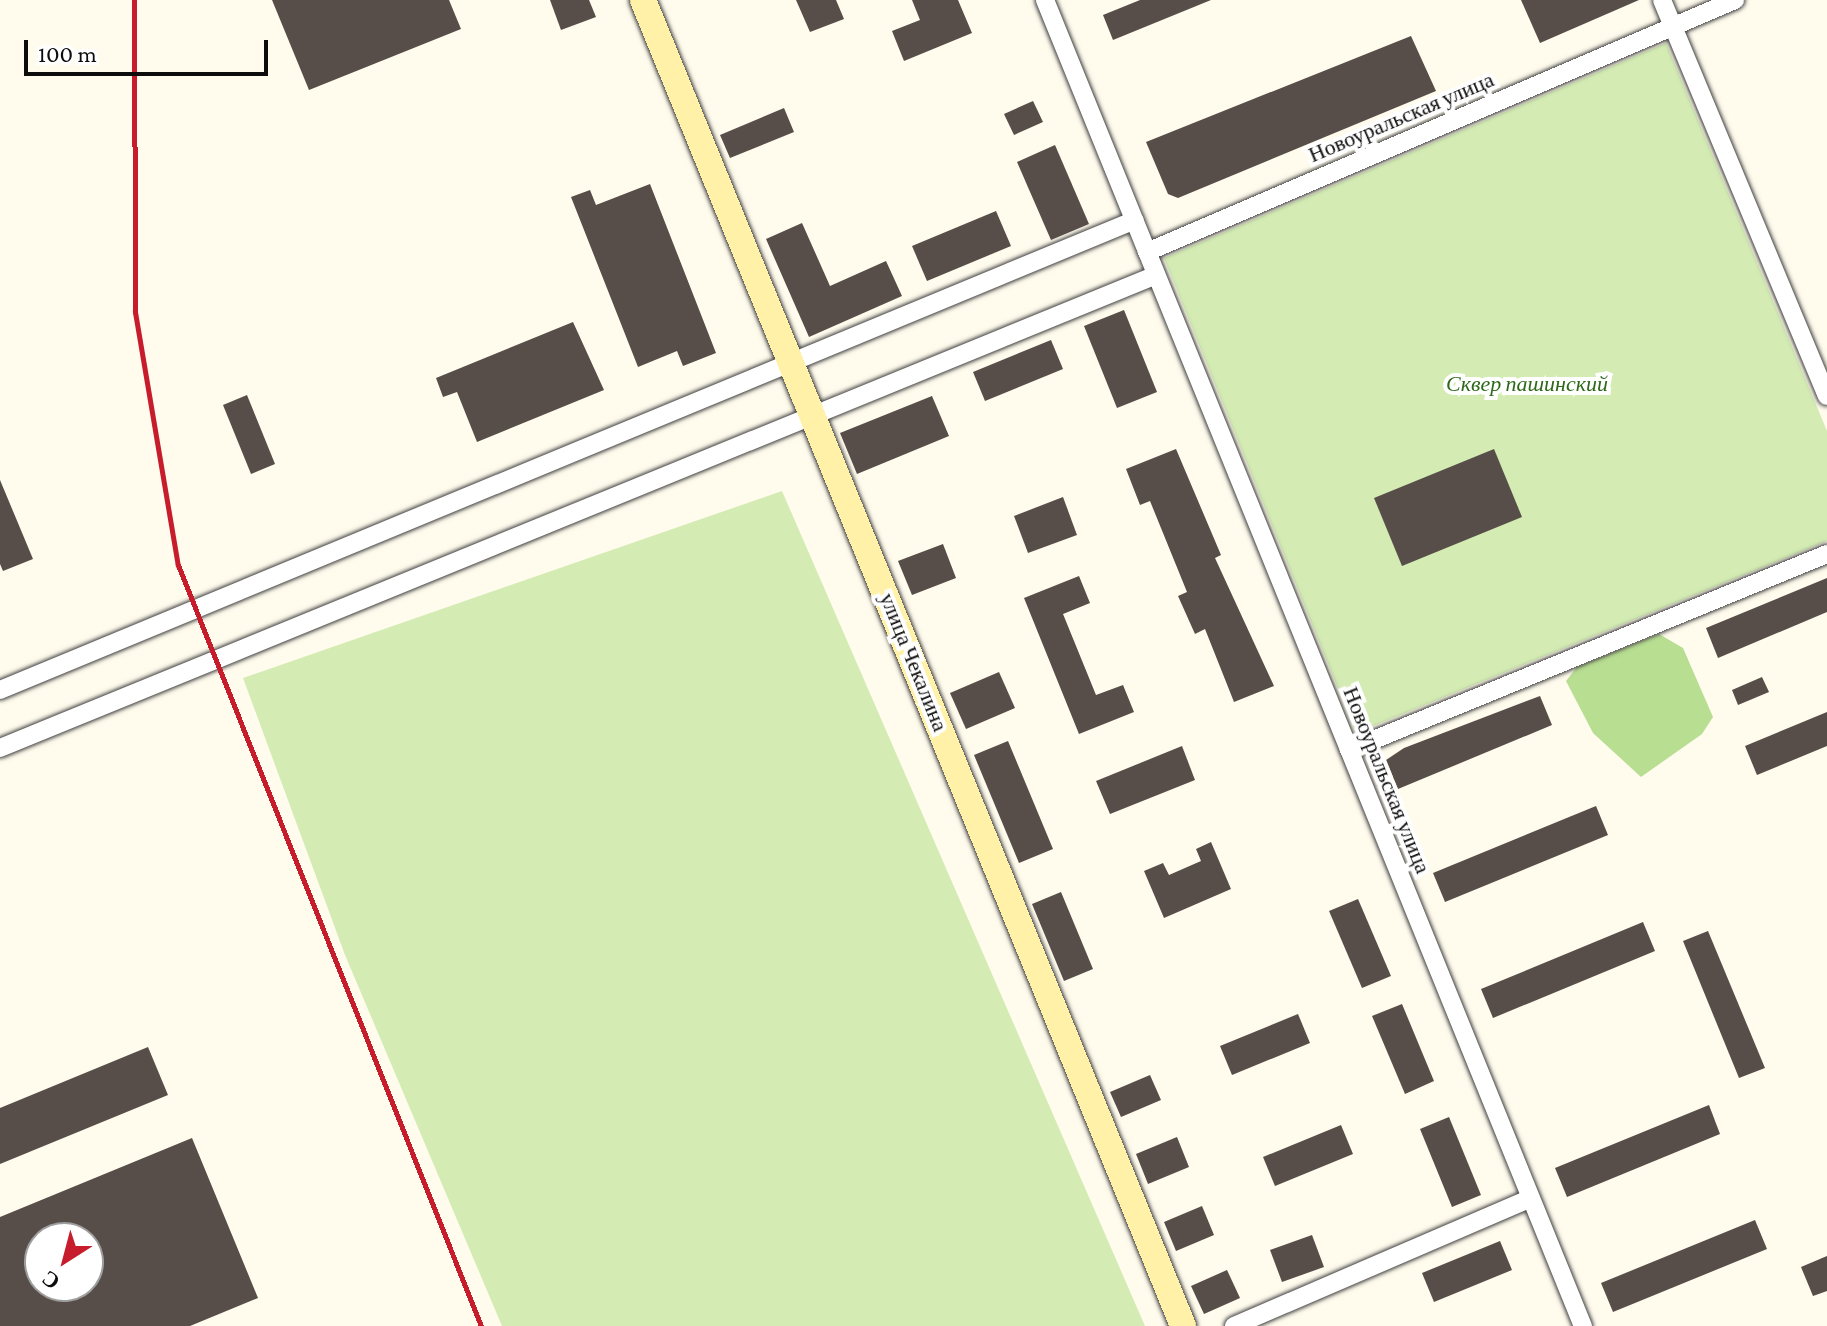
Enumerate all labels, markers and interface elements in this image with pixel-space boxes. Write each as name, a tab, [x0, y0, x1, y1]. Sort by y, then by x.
scale bar	[28, 24, 272, 74]
text: 100 m	[38, 40, 97, 67]
street label: Новоуральская улица	[1304, 66, 1498, 168]
park label: Сквер пашинский	[1446, 371, 1608, 397]
street label: улица Чекалина	[874, 589, 954, 735]
street label: Новоуральская улица	[1338, 683, 1436, 877]
north arrow	[24, 1222, 104, 1302]
text: С	[37, 1265, 65, 1295]

